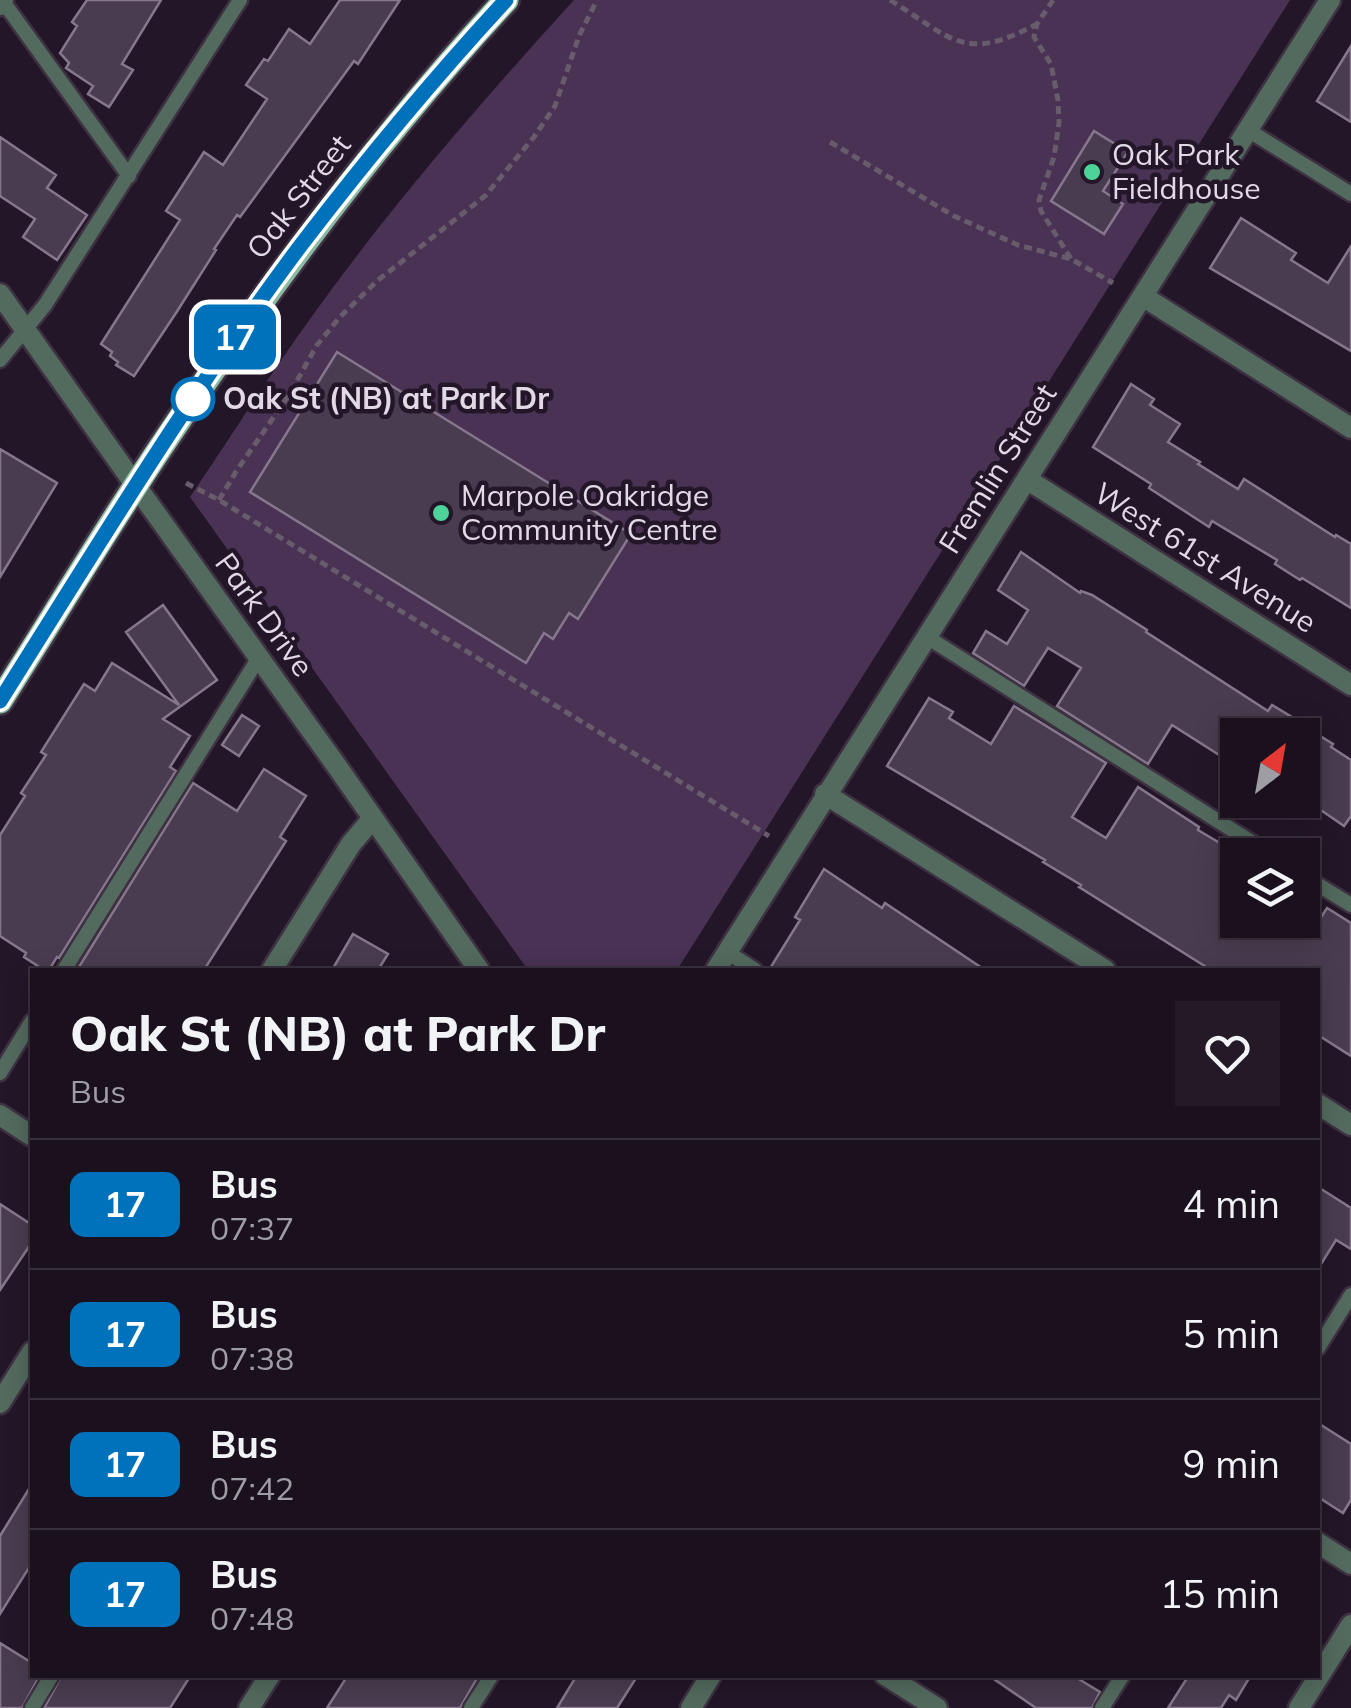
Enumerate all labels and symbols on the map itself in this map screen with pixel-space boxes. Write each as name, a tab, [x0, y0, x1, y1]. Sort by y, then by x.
street label: Oak Street	[238, 127, 359, 266]
place label: Oak Park Fieldhouse	[1112, 135, 1261, 207]
marker: Oak Park Fieldhouse	[1081, 161, 1103, 183]
line badge: 17	[190, 304, 280, 370]
street label: Fremlin Street	[930, 377, 1064, 560]
marker: Oak St (NB) at Park Dr	[172, 378, 214, 420]
place label: Oak St (NB) at Park Dr	[223, 379, 549, 417]
street label: West 61st Avenue	[1088, 474, 1324, 641]
place label: Marpole Oakridge Community Centre	[461, 476, 718, 548]
marker: Marpole Oakridge Community Centre	[430, 502, 452, 524]
street label: Park Drive	[207, 545, 322, 684]
north arrow	[1220, 718, 1320, 818]

